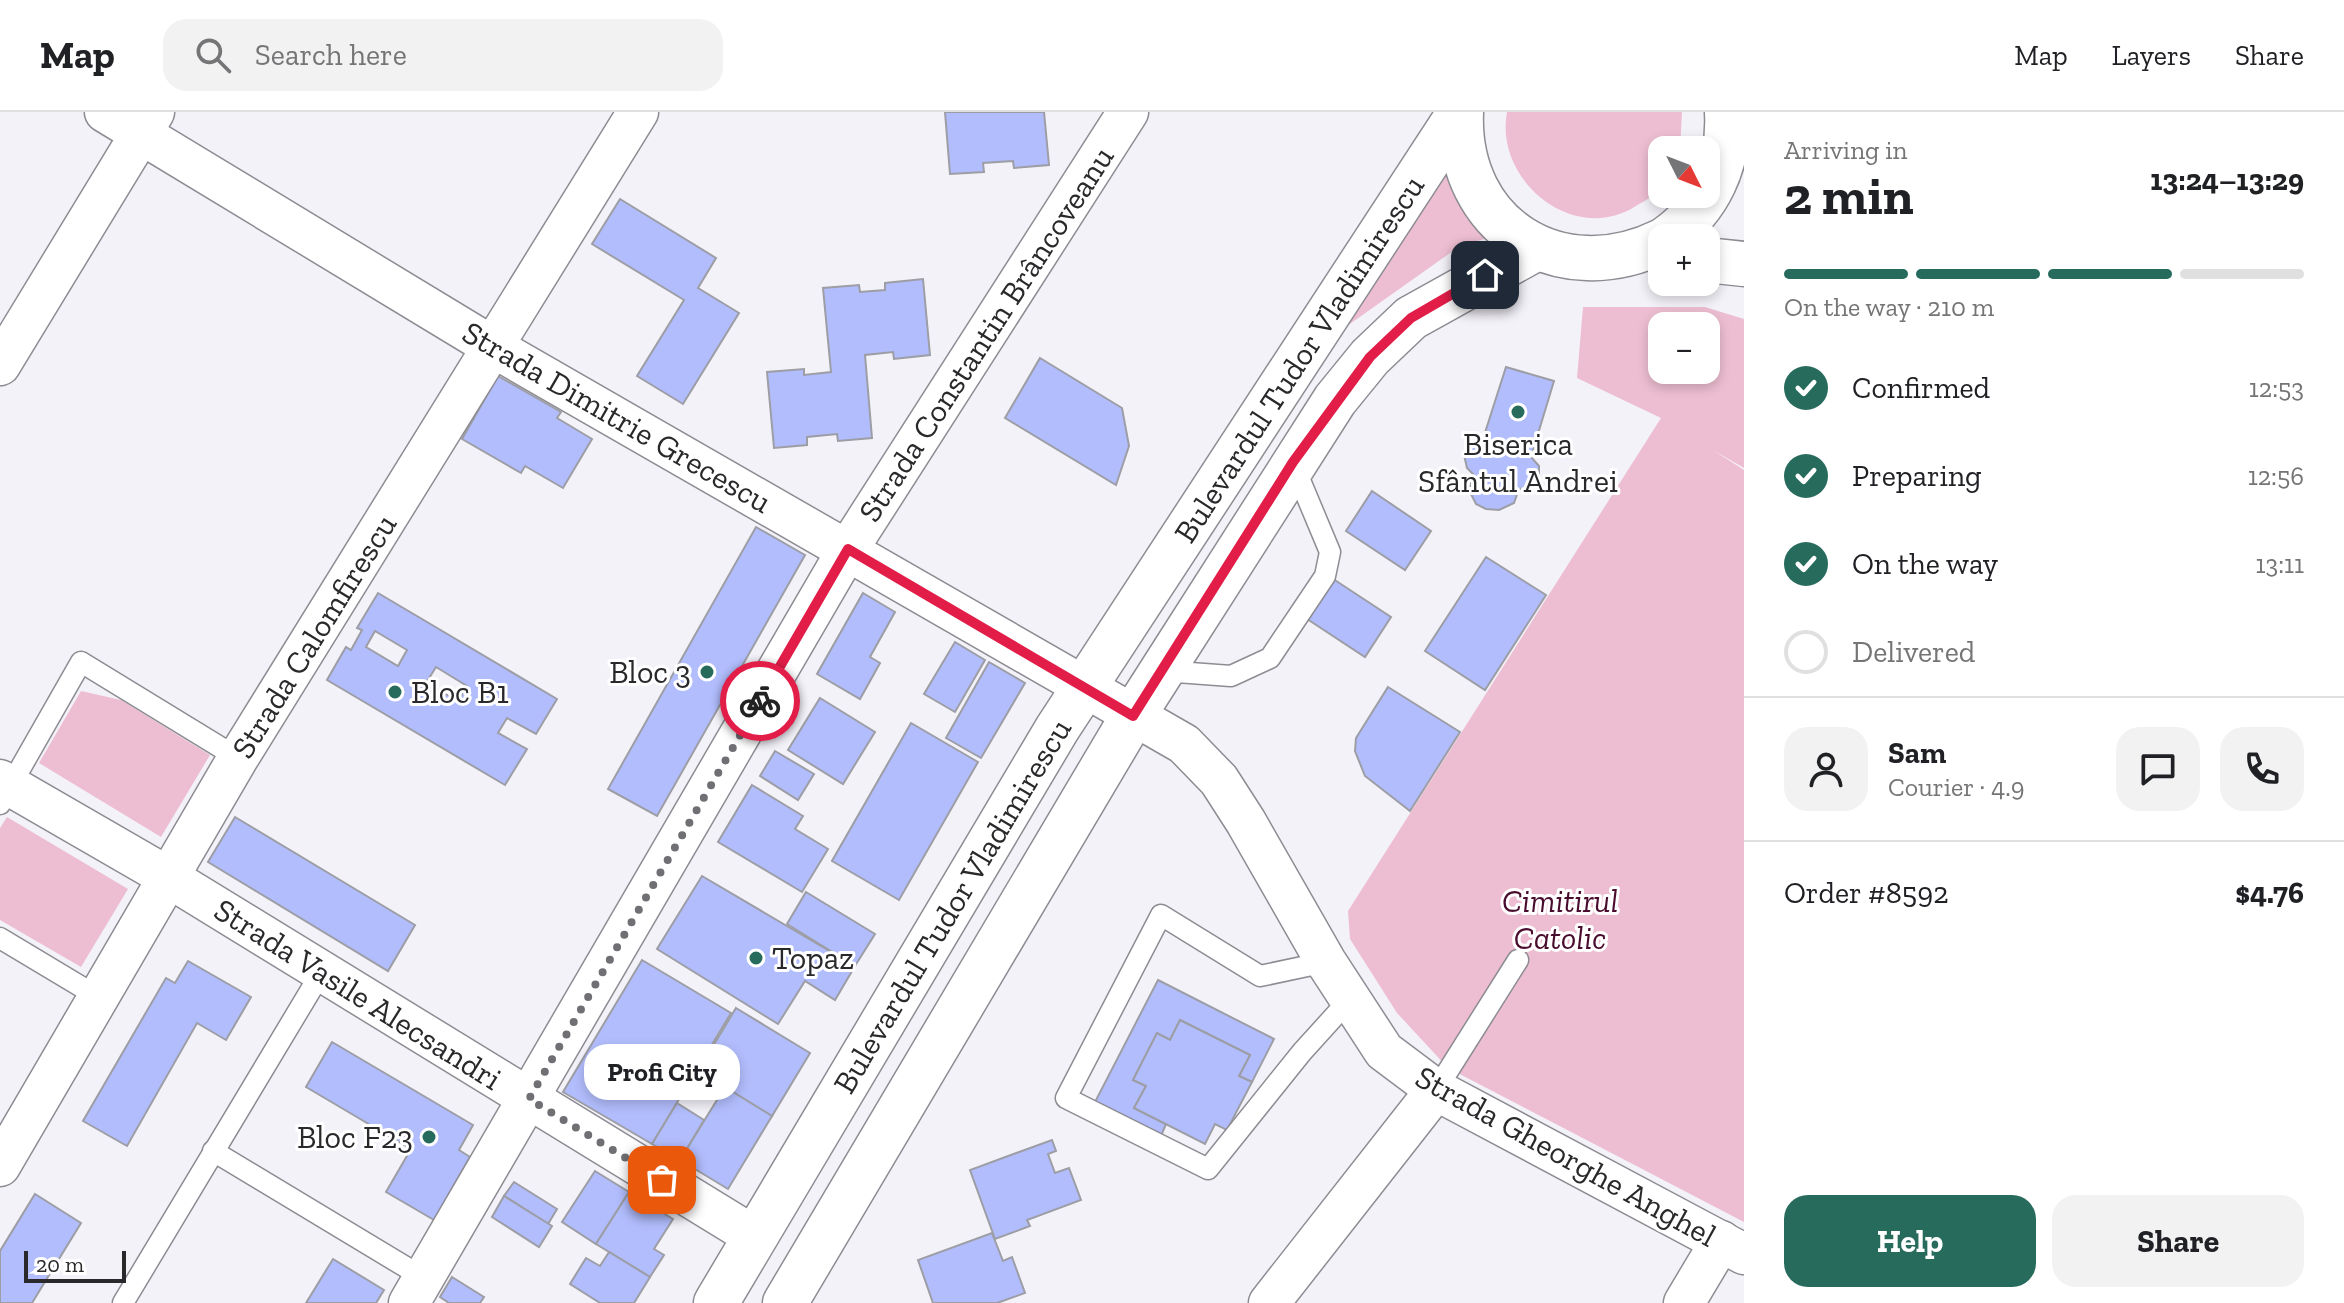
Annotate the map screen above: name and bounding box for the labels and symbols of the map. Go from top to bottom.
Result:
north arrow [1648,136,1720,208]
street label: Strada Constantin Brâncoveanu [850,139,1122,529]
street label: Bulevardul Tudor Vladimirescu [1166,168,1432,550]
pin [1451,241,1519,309]
street label: Strada Dimitrie Grecescu [456,313,778,521]
marker: Biserica Sfântul Andrei [1509,403,1527,421]
place label: Biserica Sfântul Andrei [1418,425,1618,500]
street label: Strada Calomfirescu [224,507,404,765]
place label: Bloc 3 [609,653,691,691]
courier [720,661,800,741]
marker: Bloc 3 [698,663,716,681]
place label: Bloc B1 [411,673,509,711]
marker: Bloc B1 [386,683,404,701]
street label: Bulevardul Tudor Vladimirescu [825,712,1079,1100]
park label: Cimitirul Catolic [1502,882,1618,957]
street label: Strada Vasile Alecsandri [208,890,508,1098]
place label: Topaz [772,939,854,977]
marker: Topaz [747,949,765,967]
callout: Profi City [584,1044,740,1100]
street label: Strada Gheorghe Anghel [1409,1057,1723,1255]
place label: Bloc F23 [297,1118,413,1156]
marker: Bloc F23 [420,1128,438,1146]
pin [628,1146,696,1214]
scale bar [24,1247,126,1283]

